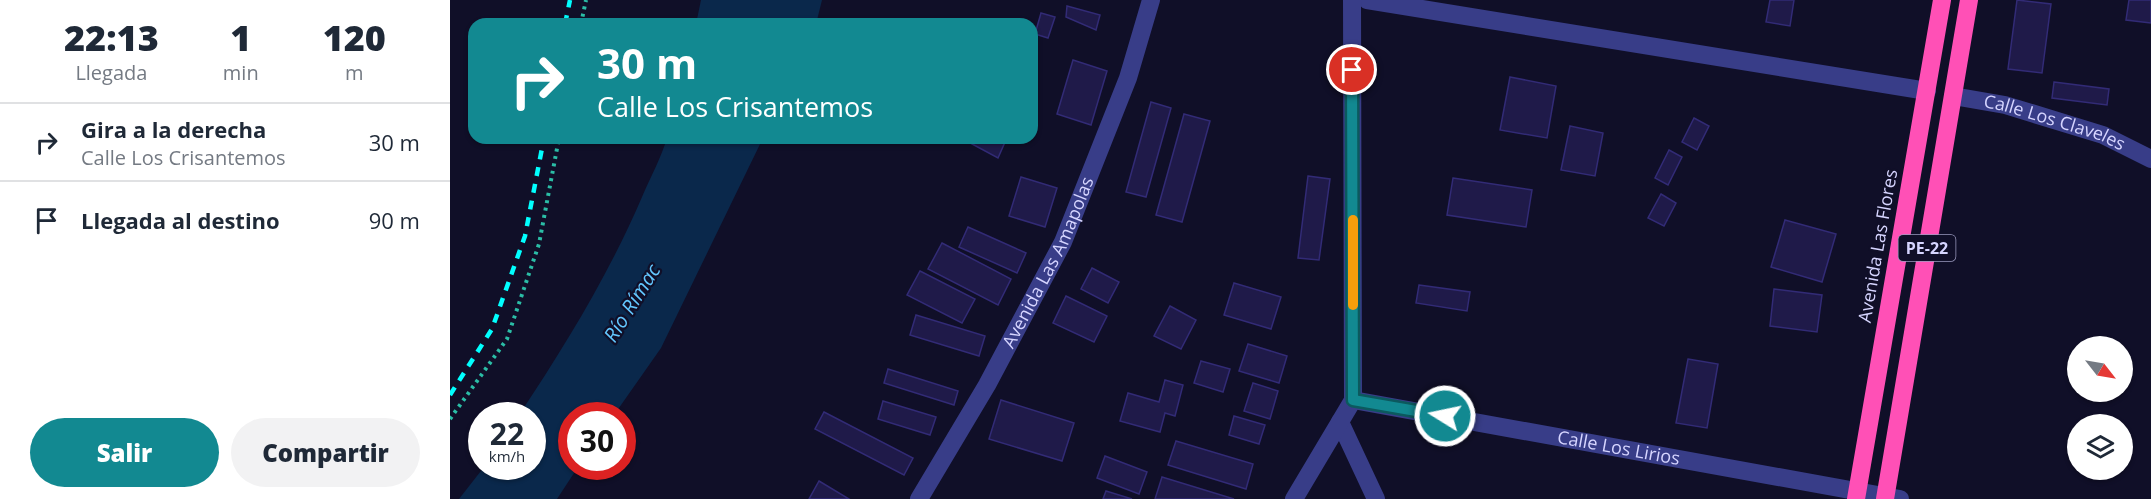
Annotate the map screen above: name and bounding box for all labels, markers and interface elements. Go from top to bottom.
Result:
text: 22:13 [64,13,159,62]
text: 1 [230,13,251,62]
text: 120 [323,13,386,62]
text: 30 m [597,34,697,91]
icon: right [498,42,576,120]
pin [1326,44,1377,95]
icon: arrive [1335,53,1368,86]
text: Llegada [75,59,147,86]
text: min [223,59,259,86]
text: m [345,59,364,86]
text: Calle Los Crisantemos [597,88,873,125]
street label: Calle Los Claveles [1982,89,2130,155]
text: Gira a la derecha [81,114,266,144]
icon: right [30,126,63,159]
text: 30 m [369,127,420,157]
text: Calle Los Crisantemos [81,144,286,171]
street label: Avenida Las Flores [1852,167,1902,324]
street label: Avenida Las Amapolas [996,173,1099,352]
icon: arrive [30,204,63,237]
text: Llegada al destino [81,205,280,235]
text: 90 m [369,205,420,235]
road number: PE-22 [1898,235,1956,261]
water label: Río Rímac [597,258,667,347]
north arrow [2067,336,2133,402]
map controls [2067,336,2133,480]
position arrow [1413,384,1477,448]
speed limit sign: 30 [558,402,636,480]
text: 22 [490,413,524,454]
button: layers [2067,414,2133,480]
button: Salir [30,418,219,487]
button: Compartir [231,418,420,487]
street label: Calle Los Lirios [1556,424,1682,470]
text: km/h [489,446,525,466]

